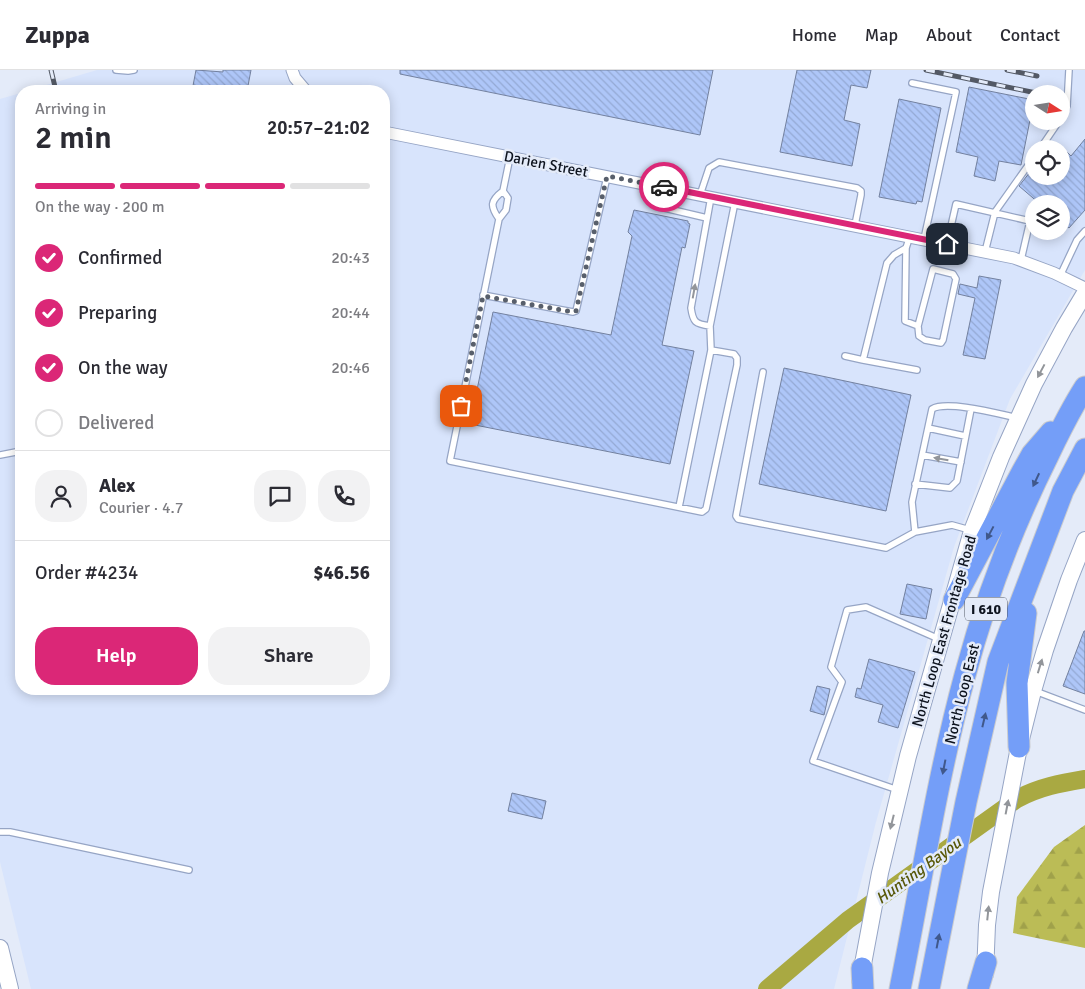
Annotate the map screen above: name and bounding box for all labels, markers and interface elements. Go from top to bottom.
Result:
text: Zuppa [25,20,90,50]
text: Home [792,24,837,46]
text: Map [865,24,898,46]
text: About [926,24,972,46]
text: Contact [1000,24,1060,46]
north arrow [1025,85,1070,130]
map controls [1025,85,1070,240]
text: Arriving in [35,99,106,119]
text: 20:57–21:02 [267,116,370,140]
text: 2 min [35,118,112,157]
button: locate [1025,140,1070,185]
street label: Darien Street [503,147,589,181]
courier [639,162,689,212]
icon: car [650,173,678,201]
button: layers [1025,195,1070,240]
text: On the way · 200 m [35,197,165,217]
pin [926,223,968,265]
icon: home [933,230,961,258]
icon: check [35,244,63,272]
text: Confirmed [78,246,162,270]
text: 20:43 [331,248,370,268]
one-way arrow [691,282,699,298]
icon: check [35,299,63,327]
text: Preparing [78,301,157,325]
text: 20:44 [331,303,370,323]
icon: check [35,354,63,382]
text: On the way [78,356,168,380]
text: 20:46 [331,358,370,378]
one-way arrow [1037,364,1045,378]
pin [440,385,482,427]
icon: bag [447,392,475,420]
text: Delivered [78,411,154,435]
one-way arrow [933,454,949,462]
button: person [35,470,87,522]
button: chat [254,470,306,522]
button: phone [318,470,370,522]
one-way arrow [1032,473,1040,487]
text: Alex [99,474,135,498]
text: Courier · 4.7 [99,498,183,518]
one-way arrow [986,525,994,540]
street label: North Loop East Frontage Road [908,533,980,729]
text: Order #4234 [35,561,138,585]
text: $46.56 [313,561,370,585]
road number: I 610 [965,598,1007,620]
button: Help [35,627,198,685]
button: Share [208,627,370,685]
street label: North Loop East [941,642,983,746]
one-way arrow [1037,658,1045,673]
one-way arrow [981,712,989,728]
one-way arrow [940,759,948,775]
one-way arrow [1004,798,1012,814]
one-way arrow [888,814,896,829]
water label: Hunting Bayou [872,832,966,909]
one-way arrow [984,905,992,921]
one-way arrow [934,934,942,949]

